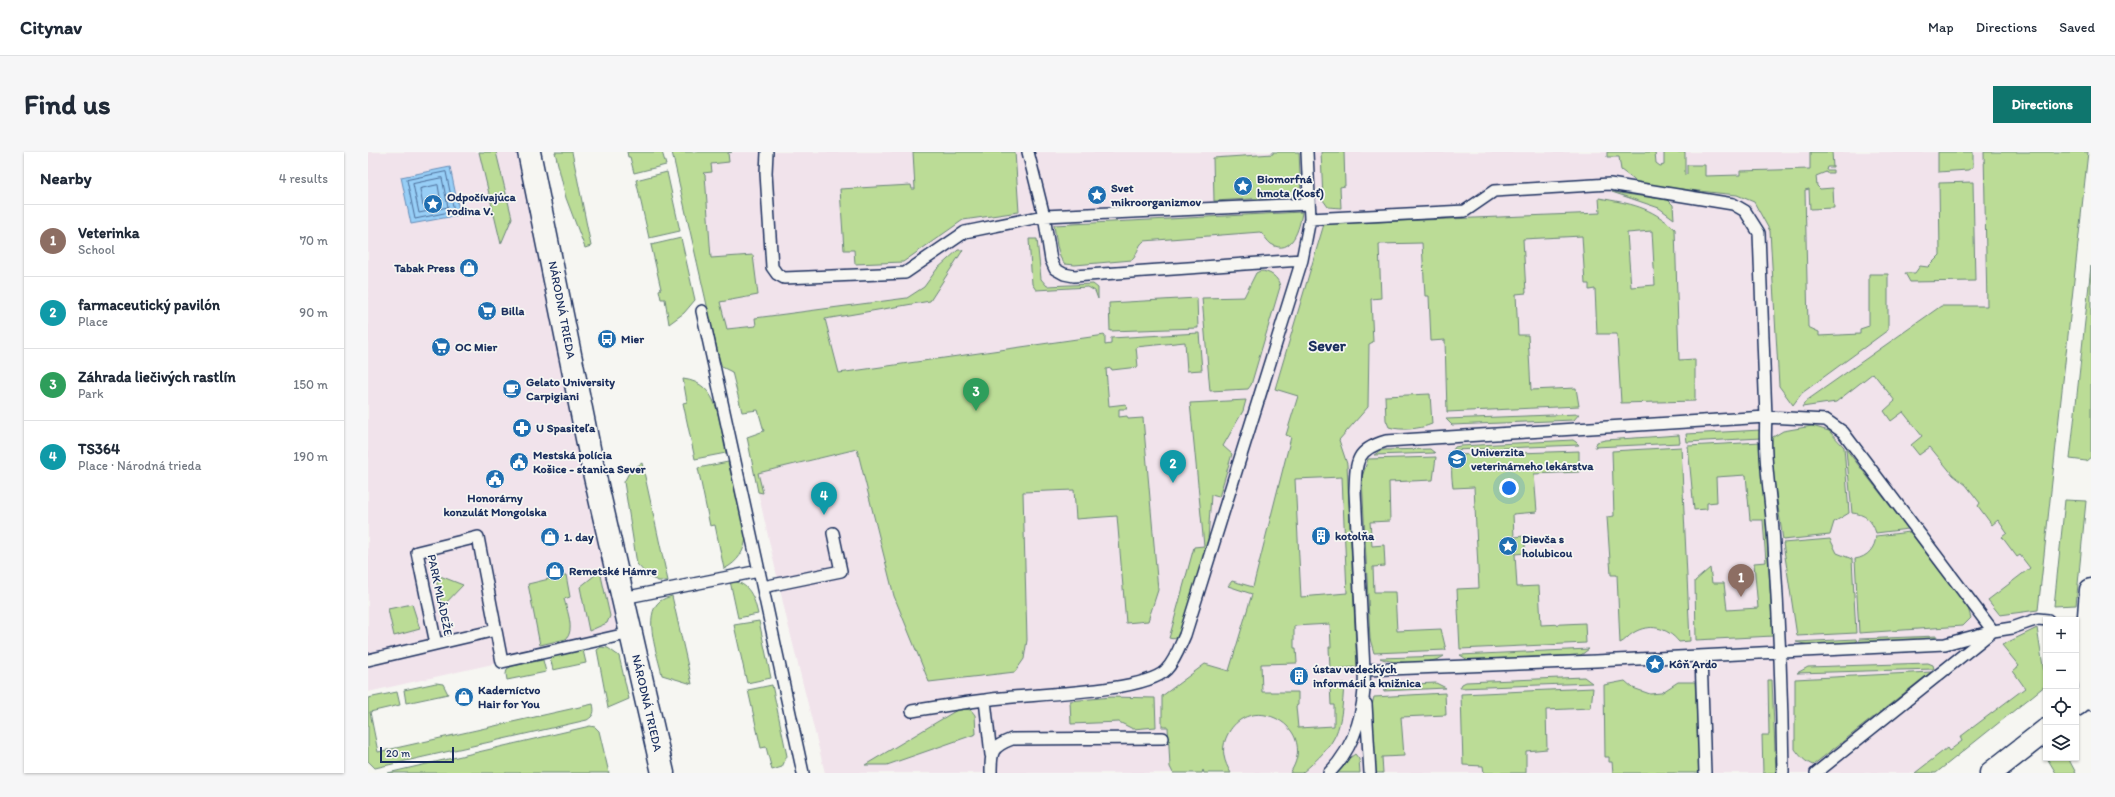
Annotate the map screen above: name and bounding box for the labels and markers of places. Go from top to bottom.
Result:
place label: Biomorfná hmota (Kosť) [1257,172,1324,201]
place icon: Biomorfná hmota (Kosť) [1232,175,1254,197]
place label: Svet mikroorganizmov [1110,181,1202,210]
place icon: Svet mikroorganizmov [1086,184,1108,206]
place label: Odpočívajúca rodina V. [447,190,516,218]
place icon: Odpočívajúca rodina V. [422,193,444,215]
shop icon: Tabak Press [458,257,480,279]
place label: Tabak Press [393,261,456,275]
supermarket icon: Billa [476,300,498,322]
place label: Billa [501,304,525,318]
bus stop icon: Mier [596,328,618,350]
place label: Mier [621,332,644,346]
supermarket icon: OC Mier [430,336,452,358]
place label: OC Mier [455,340,498,354]
place label: Gelato University Carpigiani [526,375,615,404]
cafe icon: Gelato University Carpigiani [501,378,523,400]
pin: 3 [963,378,989,411]
pharmacy icon: U Spasiteľa [511,417,533,439]
place label: U Spasiteľa [536,421,596,436]
place label: Univerzita veterinárneho lekárstva [1471,445,1594,473]
place label: Mestská polícia Košice - stanica Sever [533,448,646,476]
school or university icon: Univerzita veterinárneho lekárstva [1446,448,1468,470]
pin: 2 [1160,450,1186,483]
public building icon: Mestská polícia Košice - stanica Sever [508,451,530,473]
public building icon: Honorárny konzulát Mongolska [484,468,506,490]
pin: 4 [811,482,837,515]
place label: Honorárny konzulát Mongolska [443,491,547,520]
building icon: kotolňa [1310,525,1332,547]
shop icon: 1. day [539,526,561,548]
place label: kotolňa [1335,529,1375,543]
place label: 1. day [564,530,594,545]
place label: Dievča s holubicou [1522,532,1573,560]
place icon: Dievča s holubicou [1497,535,1519,557]
shop icon: Remetské Hámre [544,560,566,582]
place label: Remetské Hámre [569,564,657,578]
pin: 1 [1728,564,1754,597]
place icon: Kôň Ardo [1644,653,1666,675]
place label: Kôň Ardo [1669,657,1717,671]
place label: ústav vedeckých informáciĺ a knižnica [1312,662,1422,690]
building icon: ústav vedeckých informáciĺ a knižnica [1288,665,1310,687]
place label: Kaderníctvo Hair for You [478,683,540,711]
shop icon: Kaderníctvo Hair for You [453,686,475,708]

